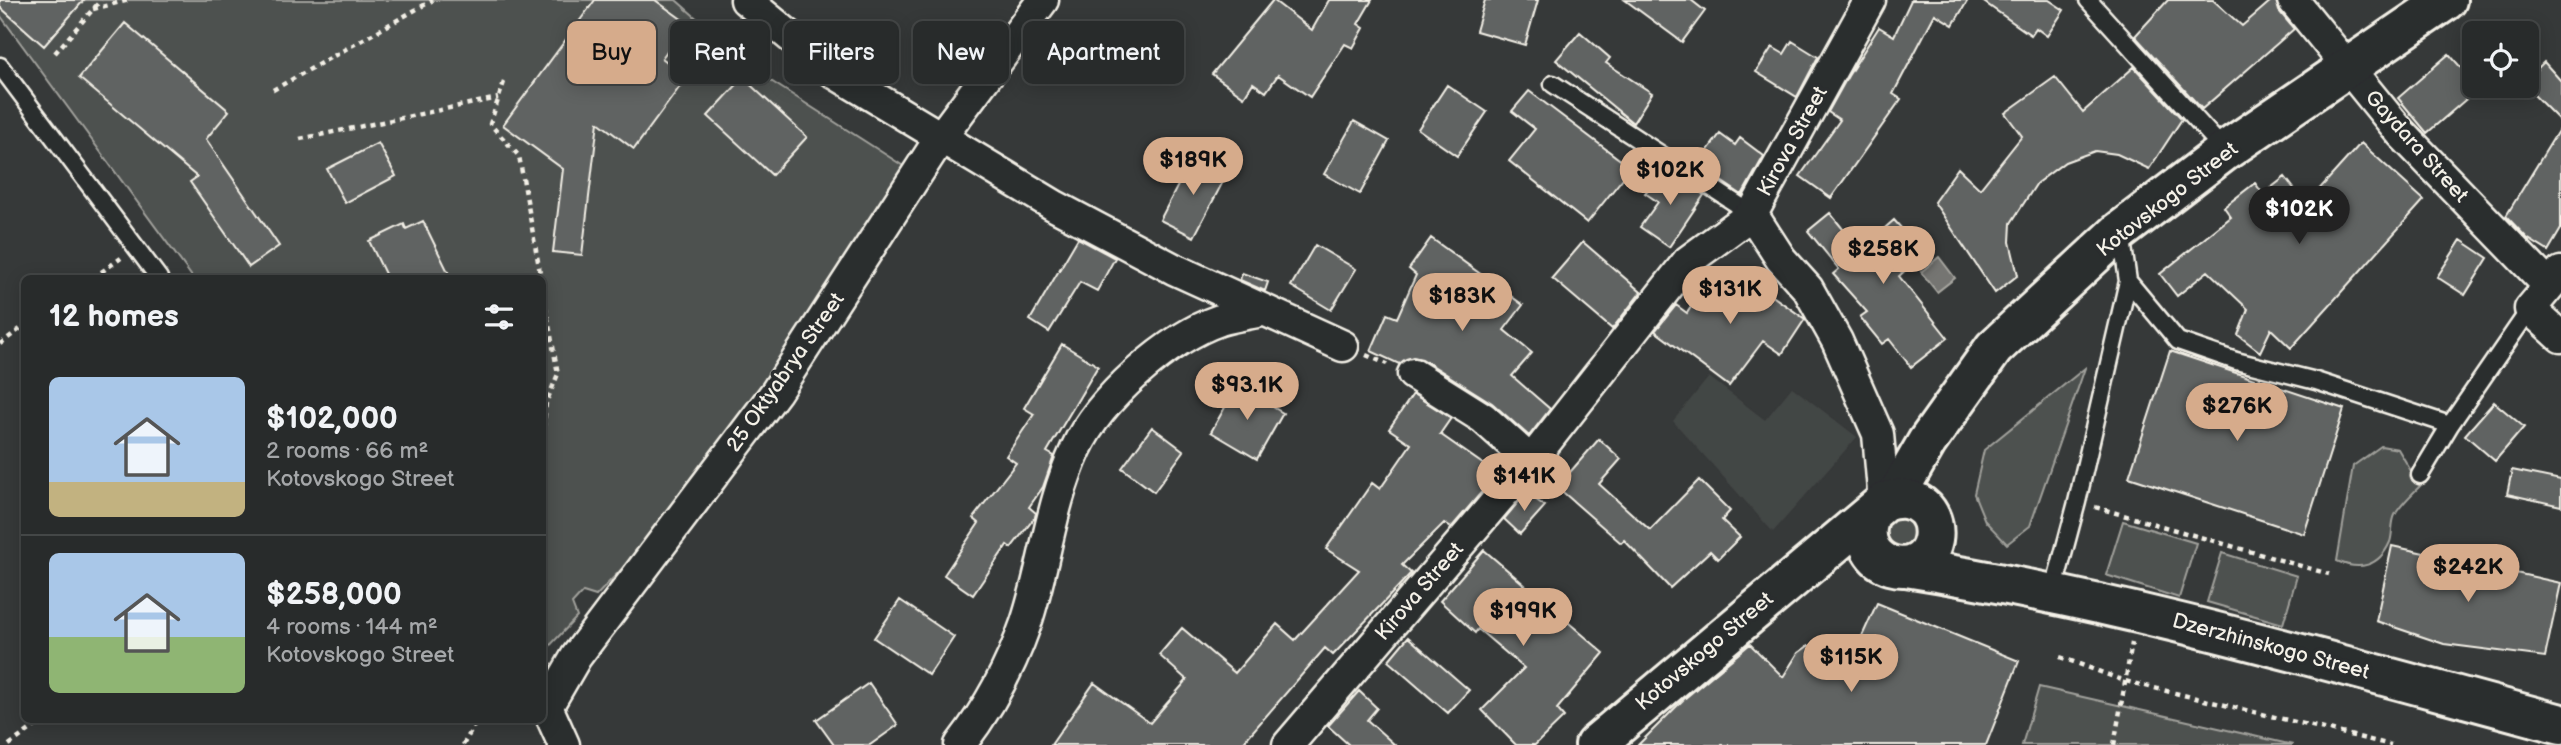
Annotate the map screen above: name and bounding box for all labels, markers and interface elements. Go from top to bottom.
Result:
chip: Buy [567,21,656,84]
chip: Rent [670,21,770,84]
chip: Filters [784,21,899,84]
chip: New [913,21,1009,84]
chip: Apartment [1023,21,1184,84]
map controls [2462,21,2539,98]
button: locate [2462,21,2539,98]
street label: Kirova Street [1752,81,1833,201]
street label: Gaydara Street [2360,85,2474,208]
street label: Kotovskogo Street [2092,136,2243,262]
pin: $189K [1144,138,1242,197]
text: $189K [1159,146,1227,174]
pin: $102K [1621,148,1719,207]
text: $102K [1636,156,1704,184]
pin: $102K [2250,187,2348,246]
text: $102K [2265,195,2333,223]
pin: $258K [1834,226,1932,286]
text: $258K [1847,235,1919,263]
pin: $131K [1681,266,1779,326]
pin: $183K [1413,274,1511,333]
text: $131K [1698,275,1762,303]
text: $183K [1428,282,1496,310]
street label: 25 Oktyabrya Street [721,287,850,457]
icon: filters [480,298,518,336]
text: 12 homes [49,299,179,335]
pin: $93.1K [1190,362,1304,422]
text: $93.1K [1211,371,1283,399]
pin: $276K [2188,384,2286,443]
text: $276K [2202,392,2272,420]
text: $102,000 [266,401,398,437]
icon: home [105,405,189,489]
text: 2 rooms · 66 m² [266,437,428,465]
pin: $141K [1475,454,1573,513]
text: $141K [1492,462,1556,490]
text: Kotovskogo Street [266,465,454,493]
street label: Kirova Street [1370,537,1469,646]
pin: $242K [2419,544,2517,604]
text: $242K [2432,553,2504,581]
text: $258,000 [266,577,402,613]
icon: home [105,581,189,665]
street label: Kotovskogo Street [1630,586,1779,716]
pin: $199K [1474,588,1572,648]
text: $199K [1489,597,1557,625]
street label: Dzerzhinskogo Street [2170,608,2373,685]
text: 4 rooms · 144 m² [266,613,438,641]
pin: $115K [1802,634,1900,694]
text: Kotovskogo Street [266,641,454,669]
text: $115K [1819,643,1883,671]

